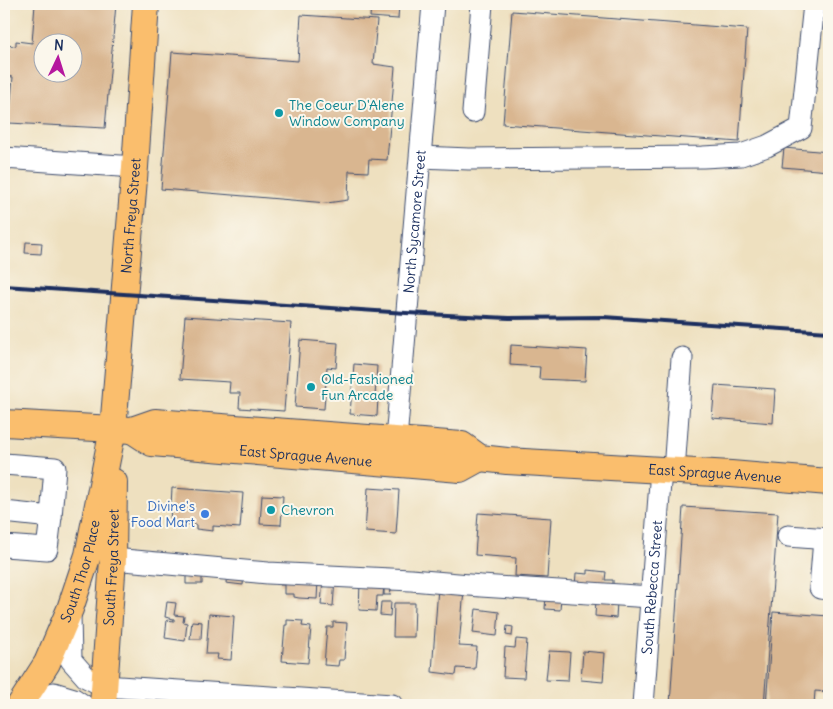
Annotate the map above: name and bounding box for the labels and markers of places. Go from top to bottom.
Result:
place label: The Coeur D'Alene Window Company [289,96,405,130]
marker: The Coeur D'Alene Window Company [273,107,285,119]
place label: Old-Fashioned Fun Arcade [321,370,414,404]
marker: Old-Fashioned Fun Arcade [305,381,317,393]
place label: Divine's Food Mart [131,497,195,531]
place label: Chevron [281,501,334,519]
marker: Chevron [265,504,277,516]
marker: Divine's Food Mart [199,508,211,520]

